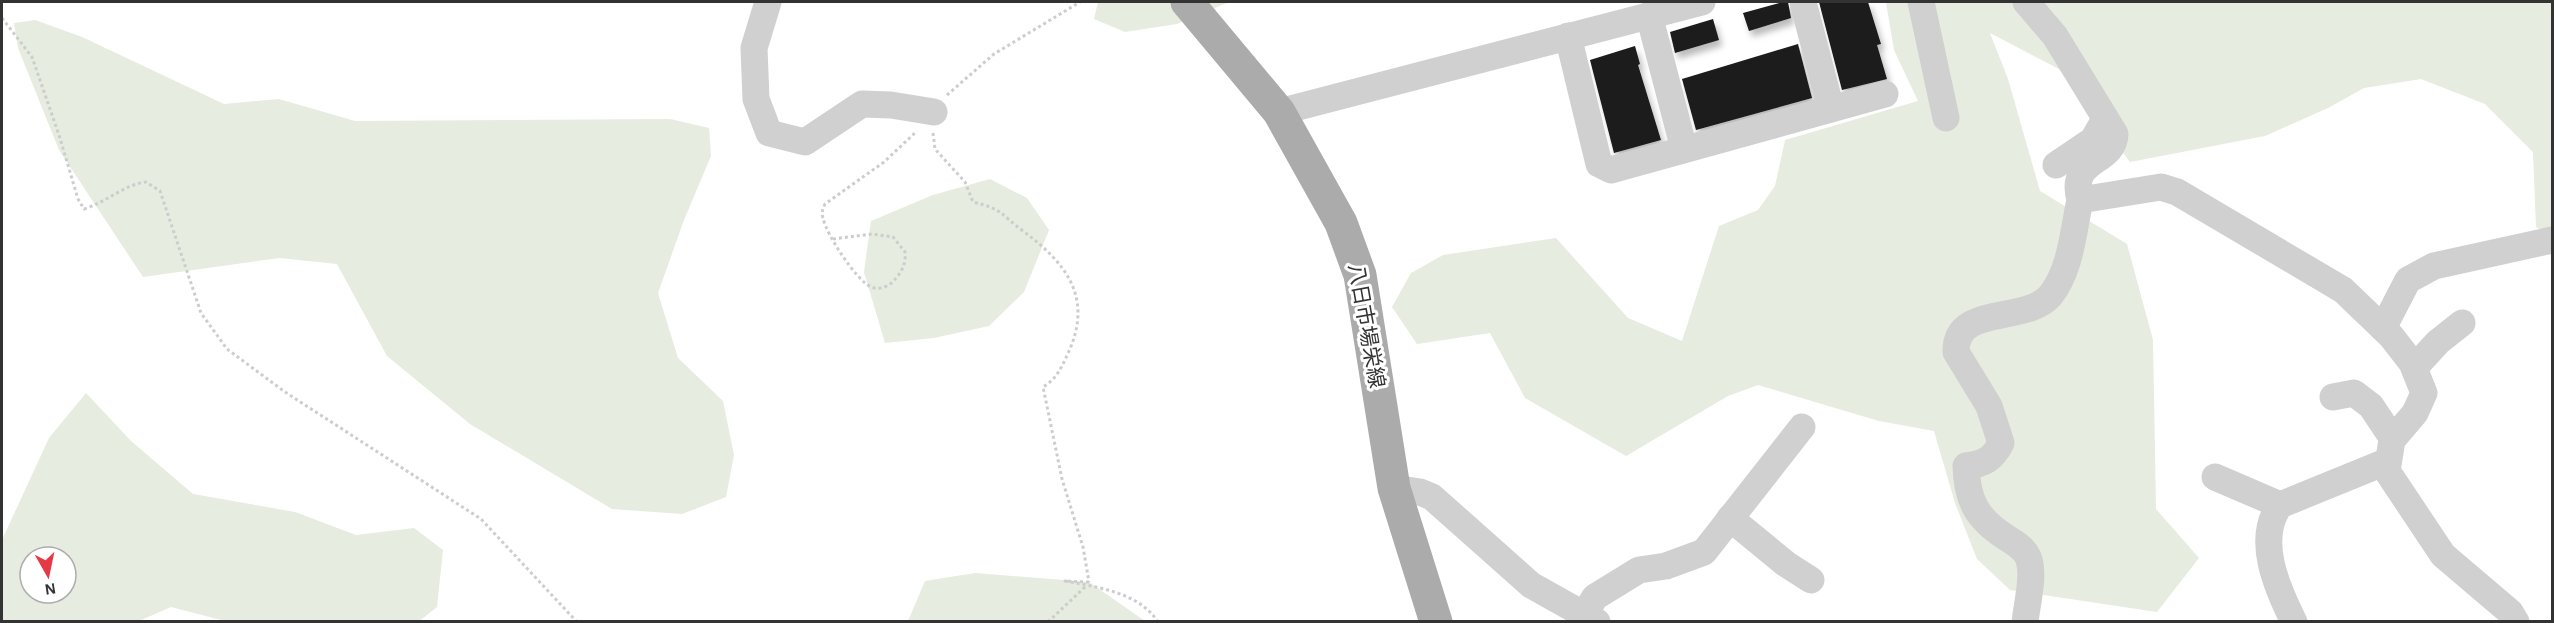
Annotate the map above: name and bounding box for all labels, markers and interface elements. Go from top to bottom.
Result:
street label: 八日市場栄線 [1345,262,1388,390]
north arrow [18,545,78,605]
text: N [43,580,57,598]

